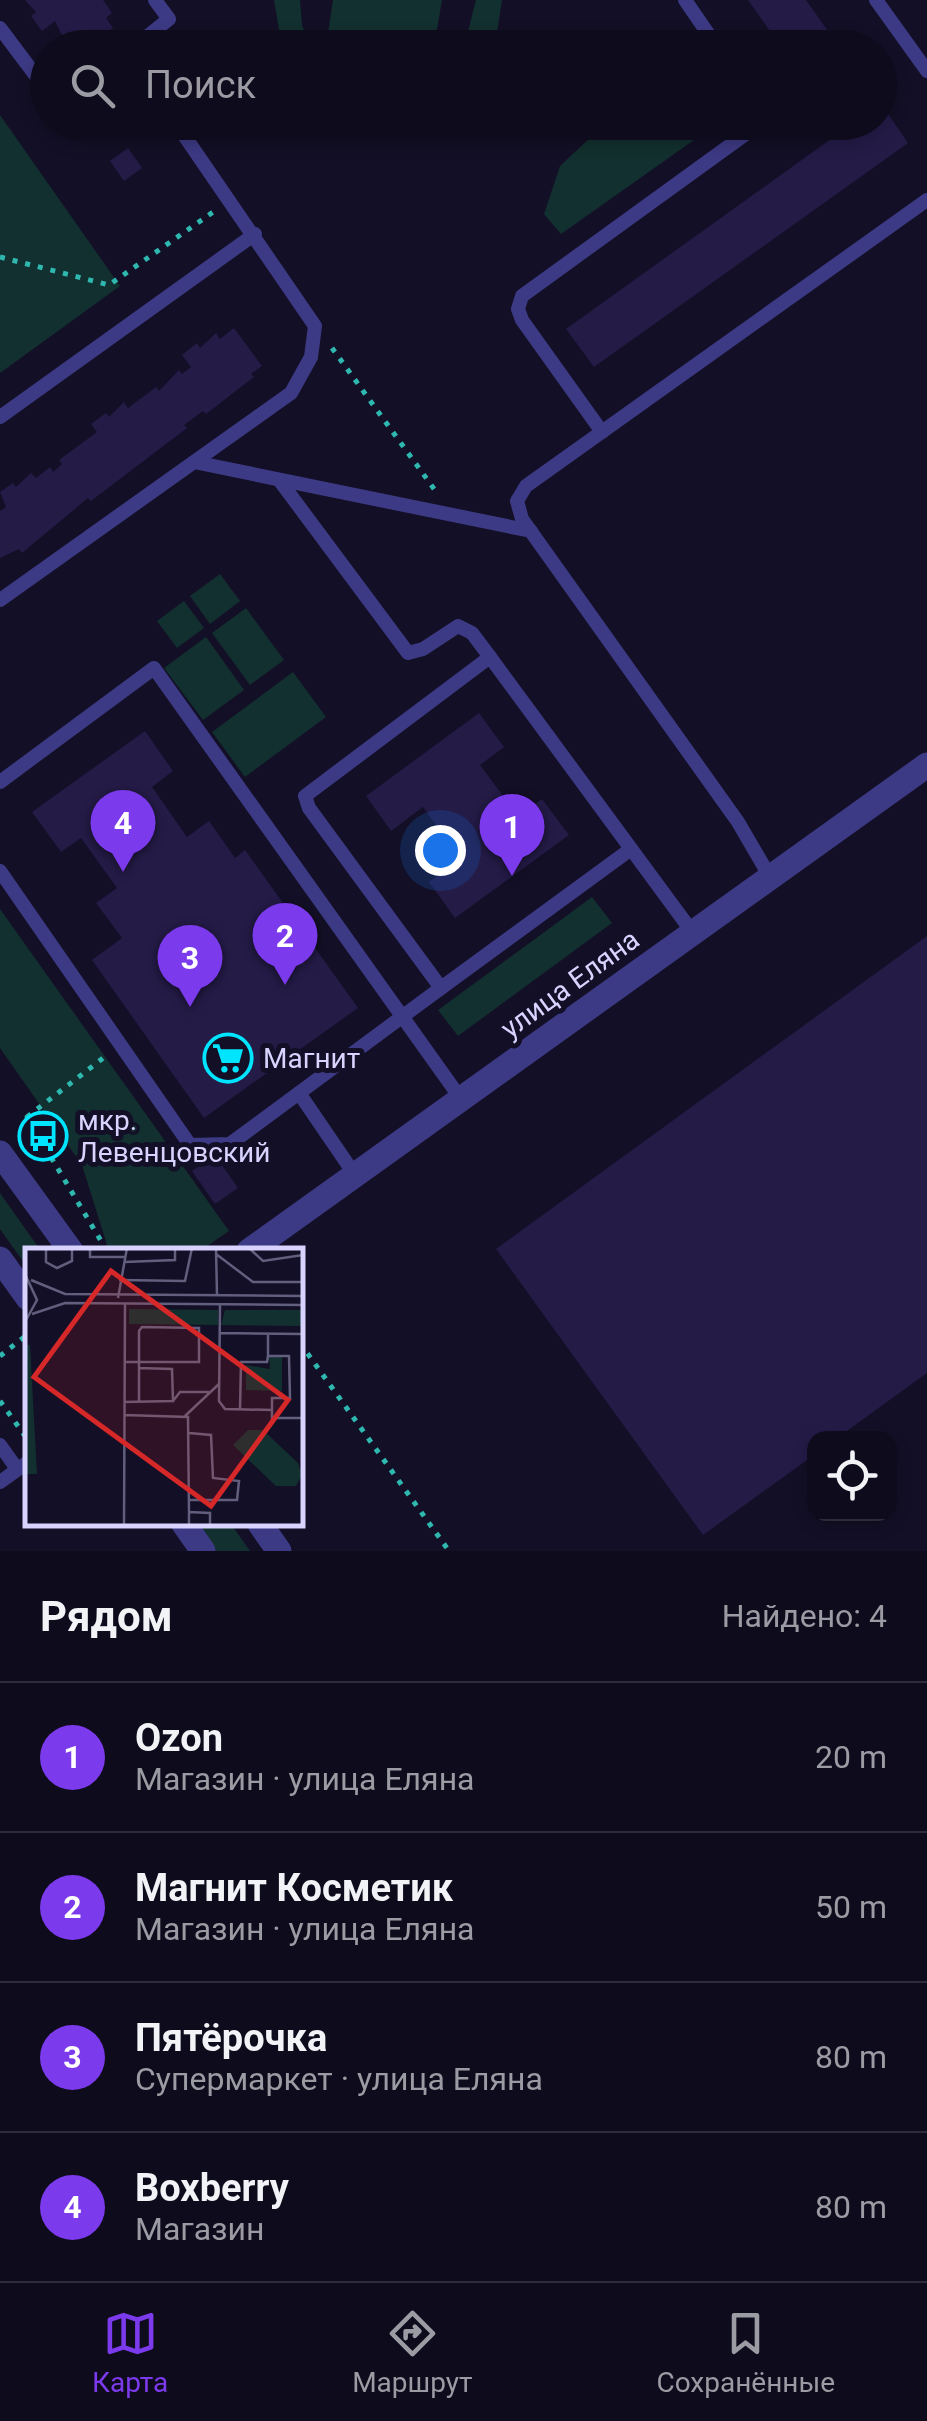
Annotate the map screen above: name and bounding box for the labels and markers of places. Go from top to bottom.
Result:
pin: 4 [90,790,156,872]
pin: 1 [480,794,544,876]
pin: 2 [252,902,318,985]
pin: 3 [158,924,222,1007]
supermarket icon: Магнит [202,1032,254,1084]
place label: Магнит [263,1042,360,1075]
place label: мкр. Левенцовский [78,1104,270,1169]
bus stop icon: мкр. Левенцовский [17,1110,69,1162]

